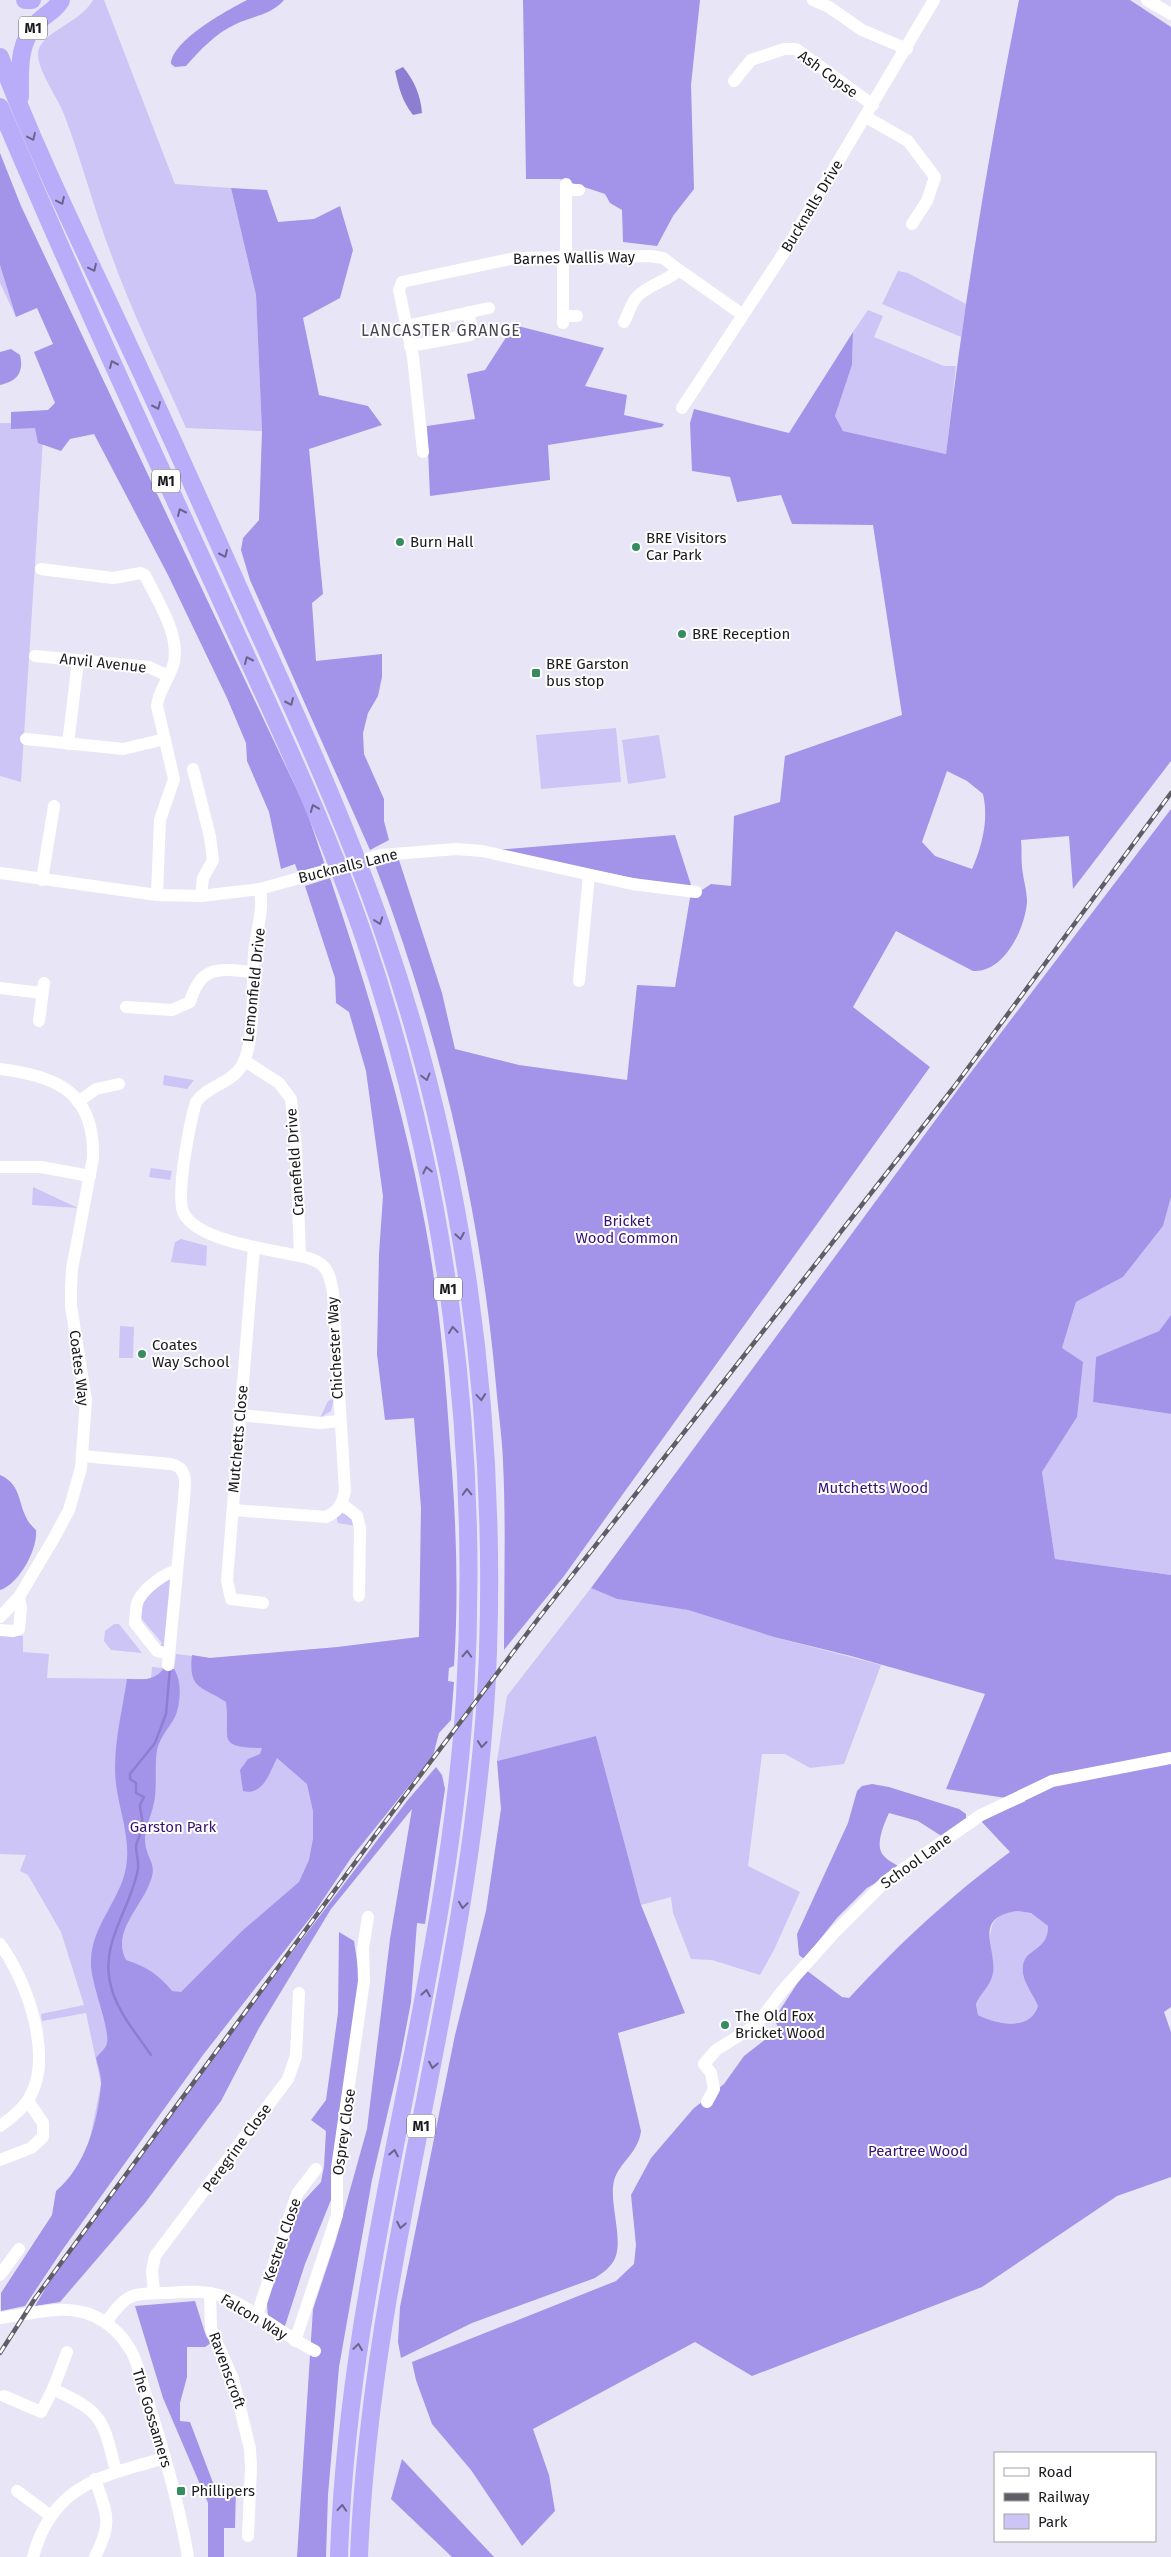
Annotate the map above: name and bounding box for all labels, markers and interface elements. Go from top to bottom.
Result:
road number: M1 [19,16,47,40]
street label: Ash Copse [795,46,861,102]
one-way arrow [26,132,36,141]
street label: Bucknalls Drive [777,157,847,255]
one-way arrow [55,196,66,205]
street label: Barnes Wallis Way [513,248,636,268]
one-way arrow [86,263,97,272]
district label: LANCASTER GRANGE [361,321,521,340]
one-way arrow [109,360,120,369]
one-way arrow [151,401,161,410]
road number: M1 [152,470,180,492]
one-way arrow [176,508,187,517]
place label: BRE Visitors Car Park [646,529,727,564]
place label: Burn Hall [410,533,474,551]
marker: Burn Hall [394,536,406,548]
marker: BRE Visitors Car Park [630,541,642,553]
one-way arrow [217,549,228,558]
place label: BRE Reception [692,625,790,643]
marker: BRE Reception [676,628,688,640]
street label: Anvil Avenue [59,649,147,677]
place label: BRE Garston bus stop [546,655,629,690]
one-way arrow [244,656,254,665]
marker: BRE Garston bus stop [530,667,542,679]
one-way arrow [284,697,295,706]
one-way arrow [310,805,320,813]
street label: Bucknalls Lane [296,845,400,887]
one-way arrow [373,917,383,925]
street label: Lemonfield Drive [239,927,269,1043]
one-way arrow [420,1072,430,1081]
street label: Cranefield Drive [282,1108,308,1216]
one-way arrow [422,1165,433,1174]
park label: Bricket Wood Common [576,1212,678,1247]
one-way arrow [454,1231,464,1240]
road number: M1 [434,1278,462,1300]
street label: Chichester Way [323,1296,347,1400]
one-way arrow [449,1326,459,1334]
street label: Coates Way [65,1329,93,1408]
place label: Coates Way School [152,1336,230,1371]
marker: Coates Way School [136,1348,148,1360]
street label: Mutchetts Close [224,1384,252,1494]
one-way arrow [475,1393,486,1401]
park label: Mutchetts Wood [818,1479,928,1497]
one-way arrow [461,1488,472,1496]
one-way arrow [462,1650,473,1658]
one-way arrow [477,1740,488,1748]
park label: Garston Park [130,1818,217,1836]
street label: School Lane [877,1829,955,1893]
one-way arrow [458,1901,468,1910]
one-way arrow [420,1989,431,1998]
place label: The Old Fox Bricket Wood [735,2007,825,2042]
marker: The Old Fox Bricket Wood [719,2019,731,2031]
one-way arrow [428,2061,439,2070]
street label: Osprey Close [329,2087,359,2177]
street label: Peregrine Close [199,2100,275,2196]
road number: M1 [407,2114,435,2138]
park label: Peartree Wood [868,2142,968,2160]
one-way arrow [389,2148,399,2157]
street label: Kestrel Close [259,2196,305,2284]
one-way arrow [396,2220,407,2229]
street label: Falcon Way [217,2290,291,2344]
street label: Ravenscroft [205,2329,249,2411]
one-way arrow [353,2342,363,2351]
street label: The Gossamers [128,2366,176,2470]
legend [994,2452,1156,2542]
text: Road [1038,2463,1073,2481]
place label: Phillipers [191,2482,255,2500]
marker: Phillipers [175,2485,187,2497]
text: Railway [1038,2488,1090,2506]
one-way arrow [336,2504,347,2512]
text: Park [1038,2513,1068,2531]

